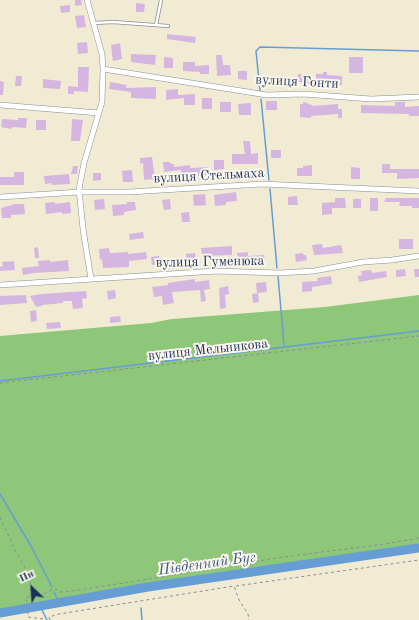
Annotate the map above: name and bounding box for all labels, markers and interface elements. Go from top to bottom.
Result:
street label: вулиця Гонти [255,71,339,93]
street label: вулиця Стельмаха [153,165,265,187]
street label: вулиця Гуменюка [155,253,265,271]
street label: вулиця Мельникова [147,335,269,365]
water label: Південний Буг [157,548,257,580]
north arrow [12,568,52,608]
text: Пн [18,568,36,585]

